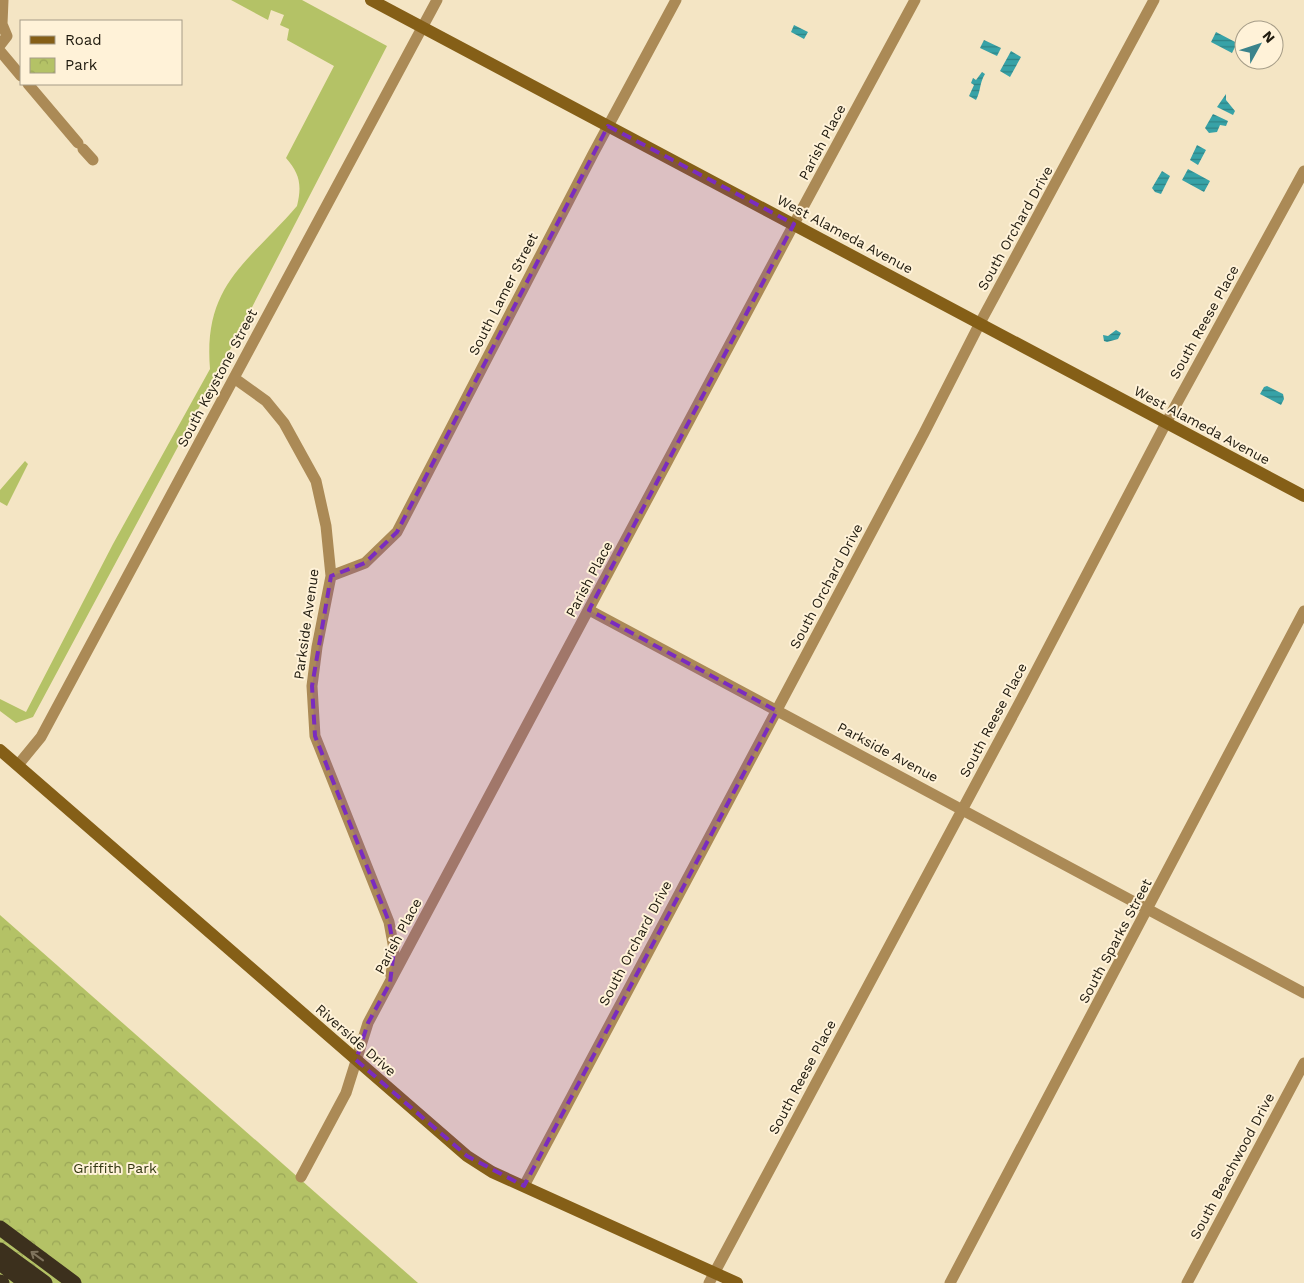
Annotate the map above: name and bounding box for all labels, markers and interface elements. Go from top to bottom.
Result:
legend [20,20,182,85]
north arrow [1234,20,1284,70]
text: N [1259,28,1278,46]
text: Road [65,31,102,49]
text: Park [65,56,98,74]
street label: Parish Place [795,101,849,183]
street label: South Orchard Drive [974,163,1056,293]
street label: West Alameda Avenue [774,191,916,277]
street label: South Lamer Street [465,230,541,358]
street label: South Reese Place [1166,262,1242,382]
street label: South Keystone Street [174,306,260,450]
street label: West Alameda Avenue [1131,382,1273,468]
street label: South Orchard Drive [786,521,866,651]
street label: Parish Place [562,538,616,620]
street label: Parkside Avenue [290,568,322,680]
street label: South Reese Place [956,660,1030,780]
street label: Parkside Avenue [835,719,941,785]
street label: South Sparks Street [1075,876,1155,1006]
street label: South Orchard Drive [595,878,675,1008]
street label: Parish Place [371,895,425,977]
street label: Riverside Drive [313,1001,399,1079]
street label: South Reese Place [765,1017,839,1137]
street label: South Beachwood Drive [1187,1090,1277,1242]
park label: Griffith Park [73,1160,157,1176]
one-way arrow [30,1251,44,1261]

